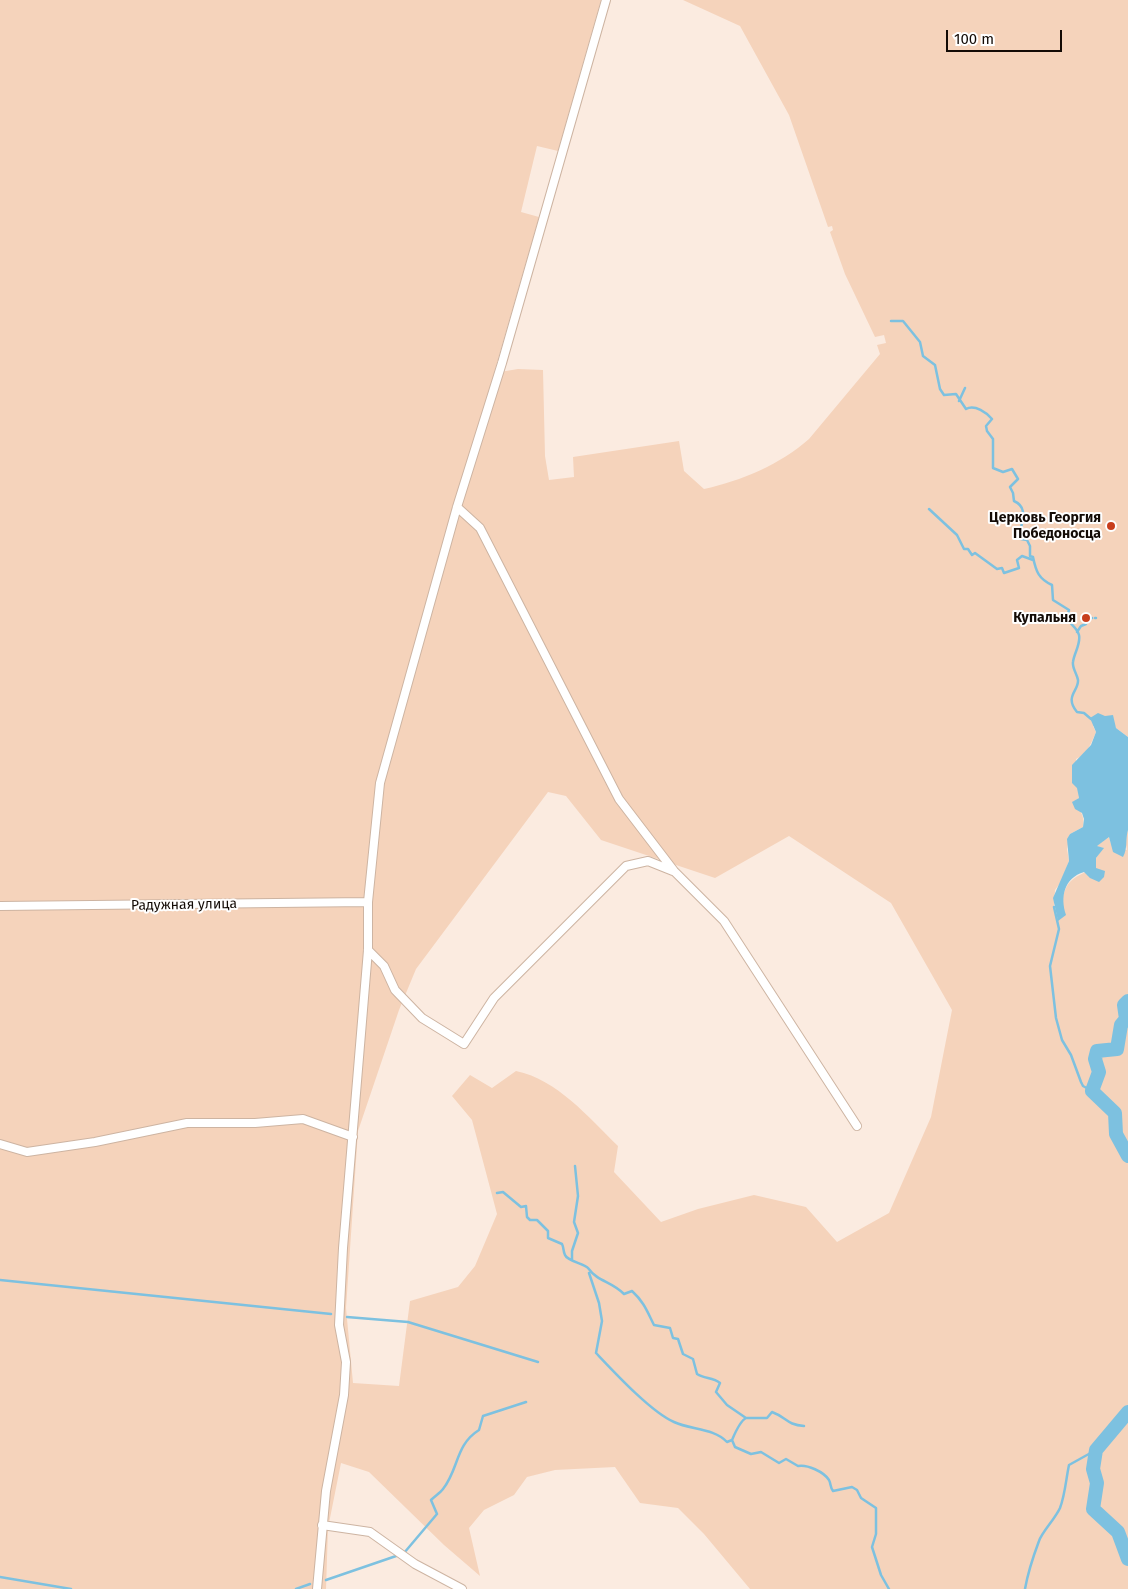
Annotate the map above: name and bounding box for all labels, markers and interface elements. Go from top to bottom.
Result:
scale bar [948,20,1064,52]
text: 100 m [954,30,994,48]
place label: Церковь Георгия Победоносца [989,510,1101,542]
marker: Церковь Георгия Победоносца [1105,520,1117,532]
place label: Купальня [1013,610,1076,626]
marker: Купальня [1080,612,1092,624]
street label: Радужная улица [131,896,237,914]

